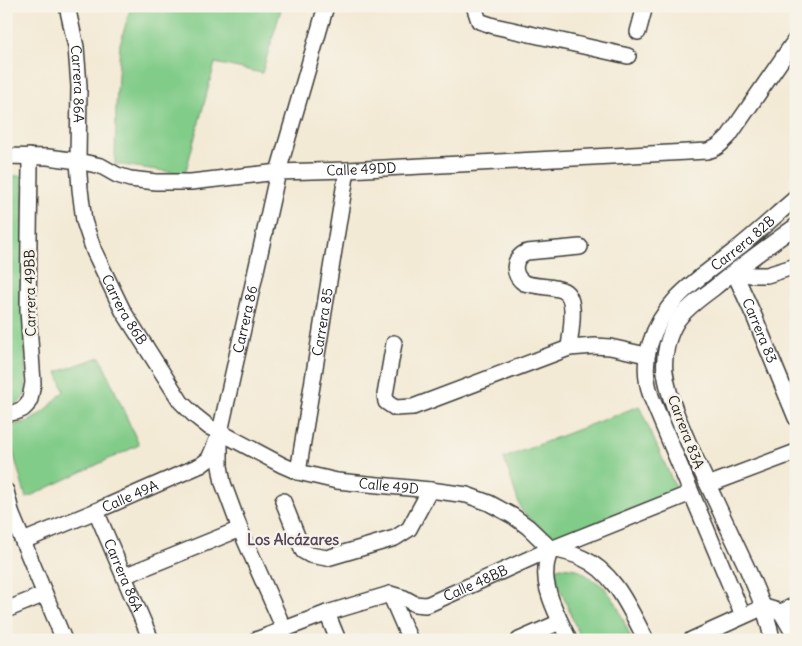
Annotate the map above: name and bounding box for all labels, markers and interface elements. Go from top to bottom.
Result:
street label: Carrera 86A [67,44,88,123]
street label: Calle 49DD [326,158,397,180]
street label: Carrera 82B [707,212,779,275]
street label: Carrera 49BB [20,249,40,337]
street label: Carrera 86B [98,271,151,348]
street label: Carrera 86 [229,284,261,355]
street label: Carrera 85 [308,287,337,357]
street label: Carrera 83 [738,295,781,366]
street label: Carrera 83A [664,393,708,471]
street label: Calle 49D [358,474,420,498]
street label: Calle 49A [99,476,161,516]
district label: Los Alcázares [247,530,339,549]
street label: Carrera 86A [100,536,147,615]
street label: Calle 48BB [440,561,511,605]

